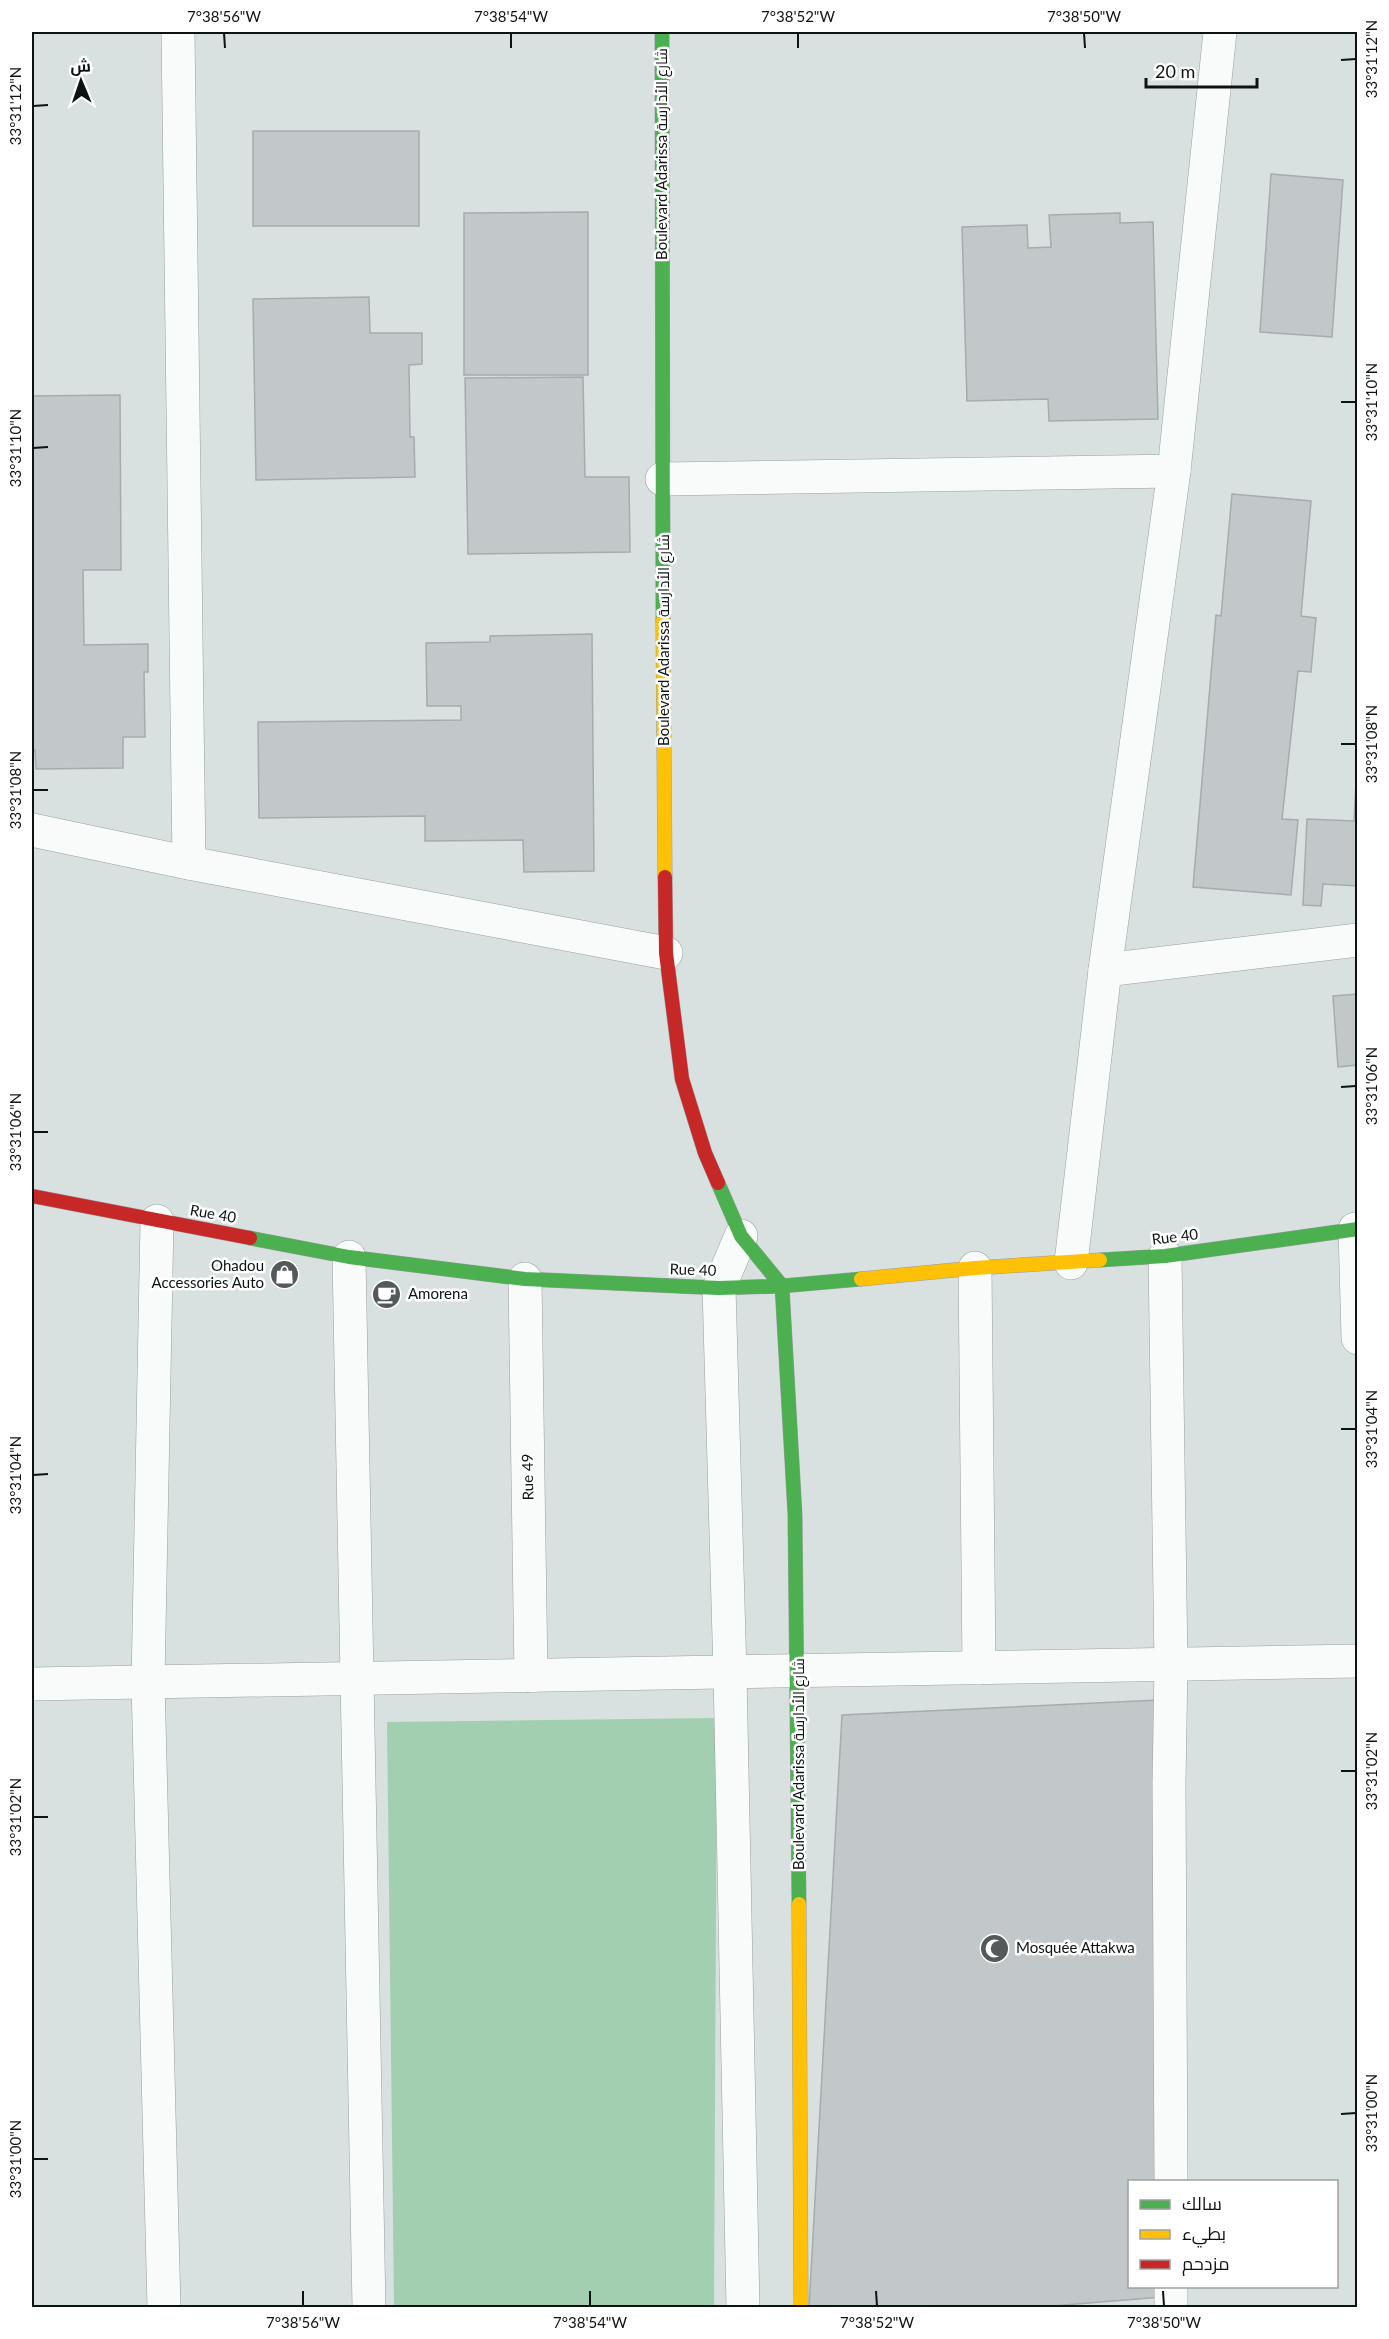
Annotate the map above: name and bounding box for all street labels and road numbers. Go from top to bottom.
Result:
street label: Boulevard Adarissa شارع الأدارسة [652,48,673,260]
street label: Boulevard Adarissa شارع الأدارسة [654,534,675,746]
street label: Rue 40 [189,1200,238,1226]
street label: Rue 40 [1151,1224,1199,1248]
street label: Rue 40 [669,1259,717,1279]
street label: Rue 49 [518,1454,536,1500]
street label: Boulevard Adarissa شارع الأدارسة [789,1658,810,1870]

